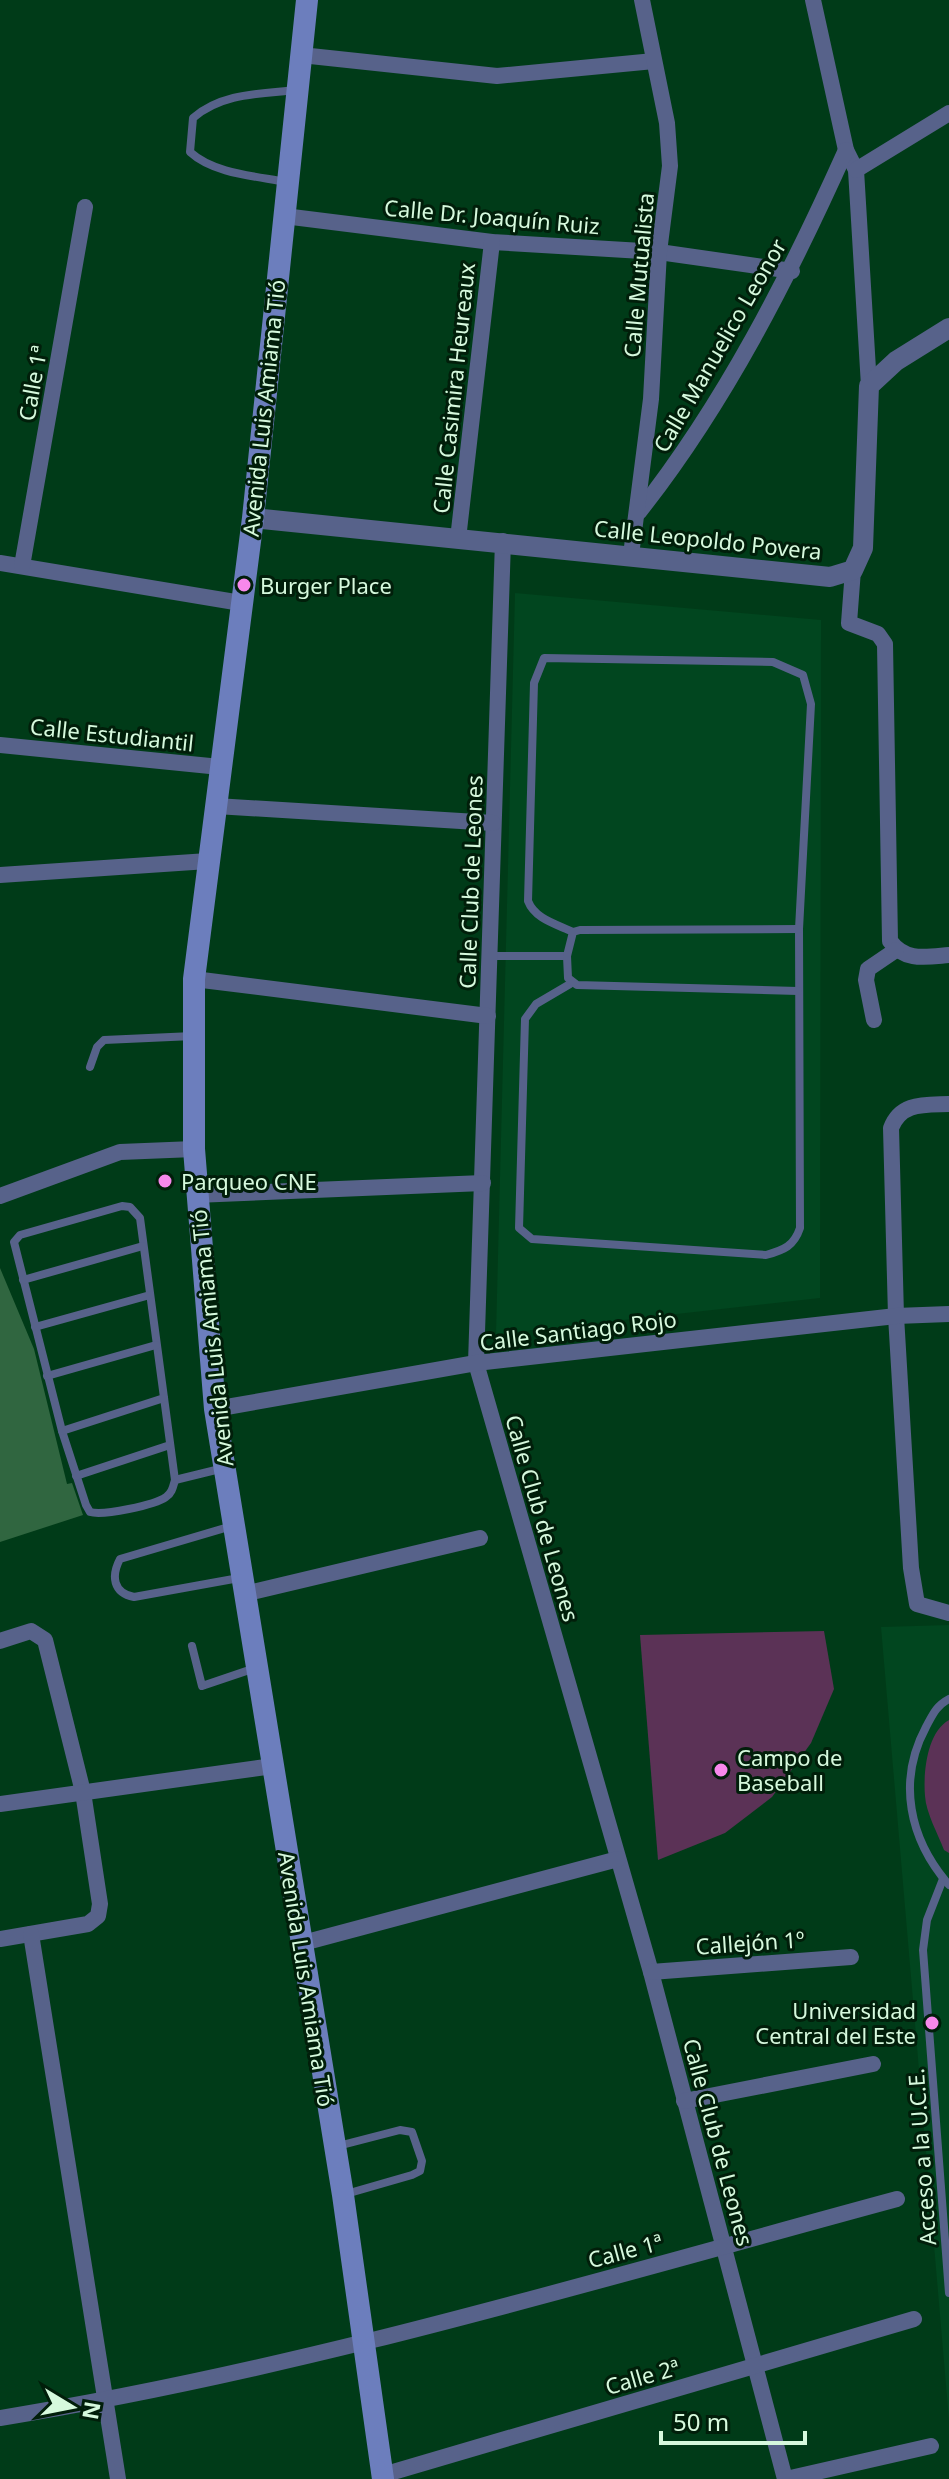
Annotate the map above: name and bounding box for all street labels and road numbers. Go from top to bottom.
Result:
street label: Calle Mutualista [616,191,660,359]
street label: Calle Dr. Joaquín Ruiz [383,192,601,240]
street label: Calle Manuelico Leonor [646,233,792,457]
street label: Calle Casimira Heureaux [425,261,481,515]
street label: Avenida Luis Amiama Tió [235,278,291,538]
street label: Calle 1ª [11,343,53,423]
street label: Calle Leopoldo Povera [593,512,823,566]
street label: Calle Estudiantil [29,710,195,758]
street label: Calle Club de Leones [451,775,489,989]
street label: Avenida Luis Amiama Tió [183,1208,239,1468]
street label: Calle Santiago Rojo [478,1303,678,1357]
street label: Calle Club de Leones [499,1411,587,1625]
street label: Avenida Luis Amiama Tió [272,1849,342,2109]
street label: Callejón 1º [695,1923,805,1961]
street label: Calle Club de Leones [677,2035,761,2249]
street label: Acceso a la U.C.E. [900,2068,942,2246]
street label: Calle 1ª [584,2226,666,2274]
street label: Calle 2ª [601,2351,683,2401]

